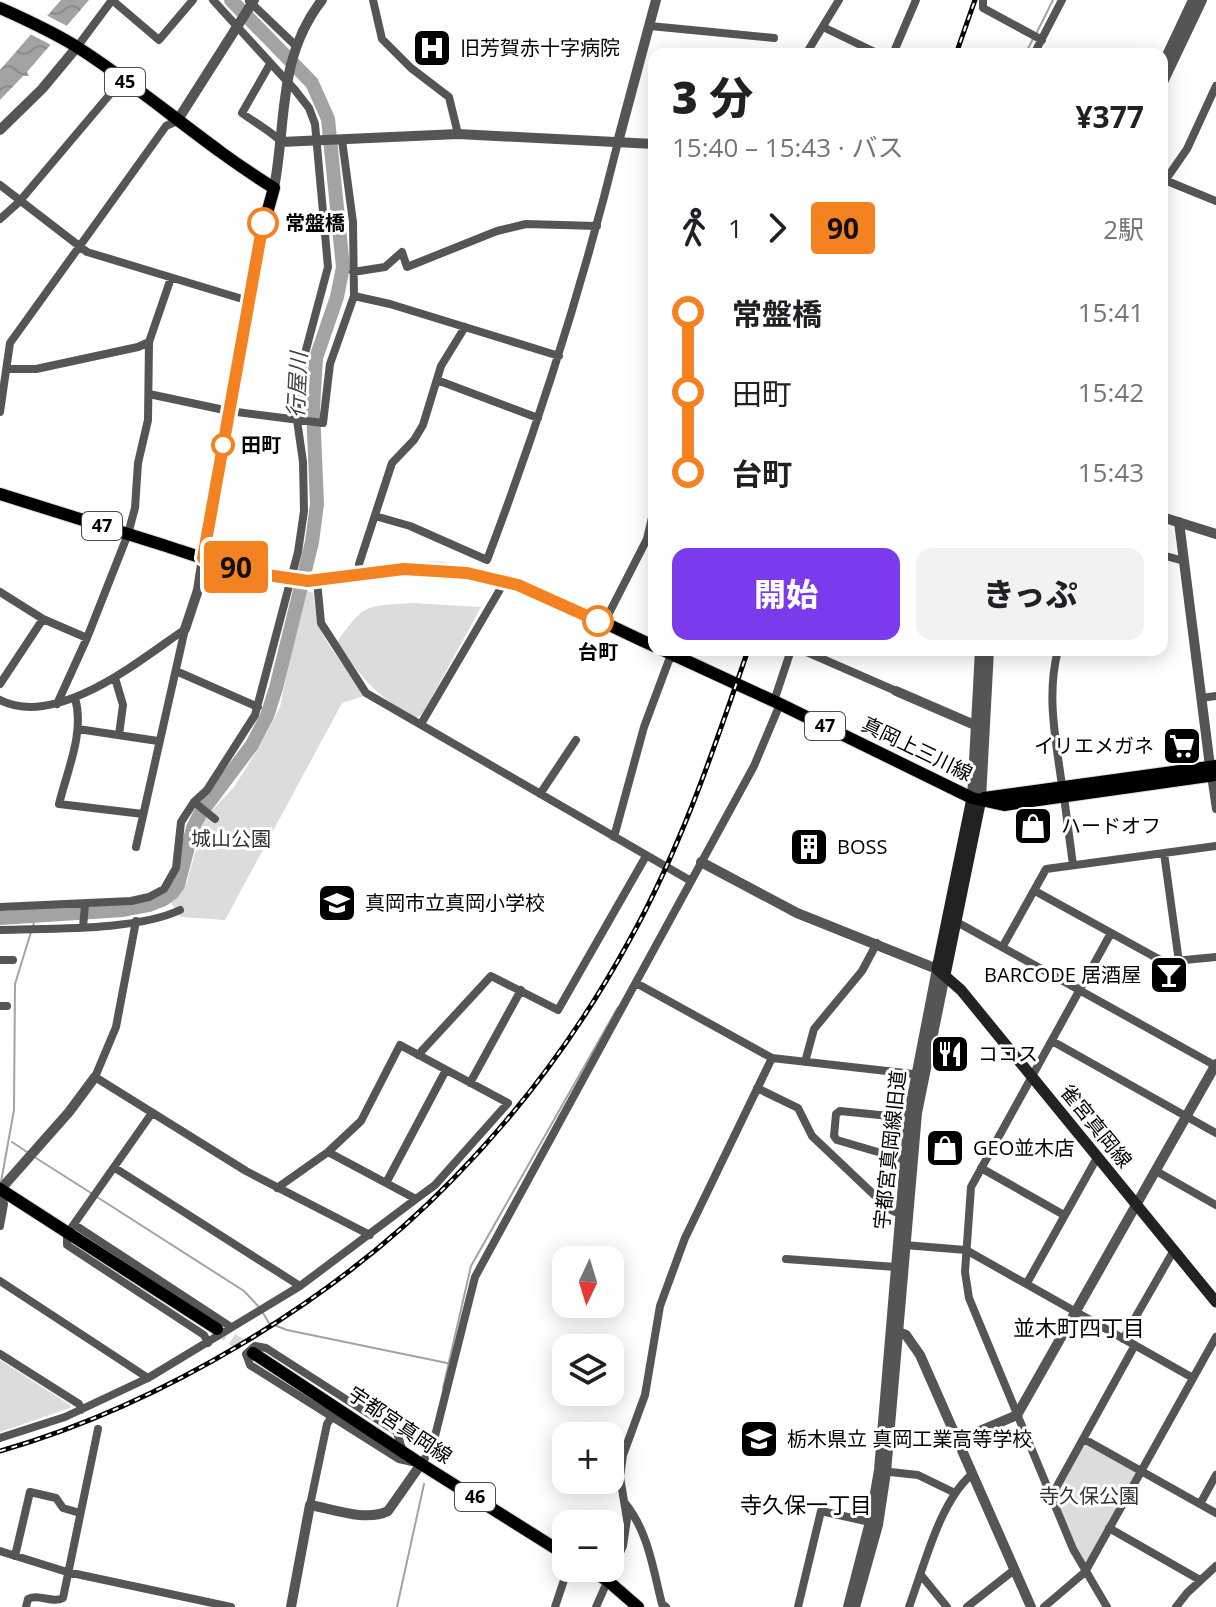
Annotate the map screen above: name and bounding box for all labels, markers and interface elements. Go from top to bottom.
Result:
hospital icon: 旧芳賀赤十字病院 [411,27,453,69]
place label: 旧芳賀赤十字病院 [460,34,620,61]
text: 3 分 [672,67,753,127]
road number: 45 [105,68,145,96]
text: ¥377 [1075,96,1144,137]
text: 15:40 – 15:43 · バス [672,129,903,165]
icon: walk [672,206,716,250]
icon: forward [755,206,799,250]
marker: 常盤橋 [248,208,278,238]
place label: 常盤橋 [285,209,345,236]
text: 90 [827,209,859,247]
text: 1 [728,210,743,246]
text: 2駅 [1103,211,1144,247]
text: 常盤橋 [732,293,822,334]
text: 15:41 [1078,294,1144,330]
water label: 行屋川 [279,349,313,419]
text: 田町 [732,373,792,414]
text: 15:42 [1078,374,1144,410]
place label: 田町 [241,431,281,458]
marker: 田町 [212,434,234,456]
text: 台町 [732,453,792,494]
text: 15:43 [1078,454,1144,490]
road number: 47 [82,512,122,540]
line badge: 90 [200,541,272,593]
text: 90 [220,548,252,586]
button: 開始 [672,548,900,640]
button: きっぷ [916,548,1144,640]
marker: 台町 [583,606,613,636]
place label: 台町 [578,638,618,665]
street label: 真岡上三川線 [857,710,977,787]
road number: 47 [805,712,845,740]
supermarket icon: イリエメガネ [1161,725,1203,767]
place label: イリエメガネ [1034,732,1154,759]
shop icon: ハードオフ [1012,805,1054,847]
place label: ハードオフ [1061,812,1161,839]
park label: 城山公園 [191,825,271,852]
building icon: BOSS [788,826,830,868]
place label: BOSS [837,833,887,860]
school or university icon: 真岡市立真岡小学校 [316,882,358,924]
place label: 真岡市立真岡小学校 [365,889,545,916]
bar icon: BARCODE 居酒屋 [1148,954,1190,996]
place label: BARCODE 居酒屋 [984,961,1141,988]
restaurant icon: ココス [929,1033,971,1075]
place label: ココス [978,1040,1038,1067]
street label: 宇都宮真岡線旧道 [868,1069,911,1231]
street label: 雀宮真岡線 [1054,1078,1138,1173]
shop icon: GEO並木店 [924,1127,966,1169]
place label: GEO並木店 [973,1134,1074,1161]
north arrow [552,1246,624,1318]
map controls [552,1246,624,1582]
district label: 並木町四丁目 [1013,1312,1145,1342]
button: layers [552,1334,624,1406]
street label: 宇都宮真岡線 [343,1380,458,1469]
school or university icon: 栃木県立 真岡工業高等学校 [738,1418,780,1460]
button: + [552,1422,624,1494]
place label: 栃木県立 真岡工業高等学校 [787,1425,1032,1452]
park label: 寺久保公園 [1039,1482,1139,1509]
road number: 46 [455,1483,495,1511]
district label: 寺久保一丁目 [740,1489,872,1519]
button: − [552,1510,624,1582]

